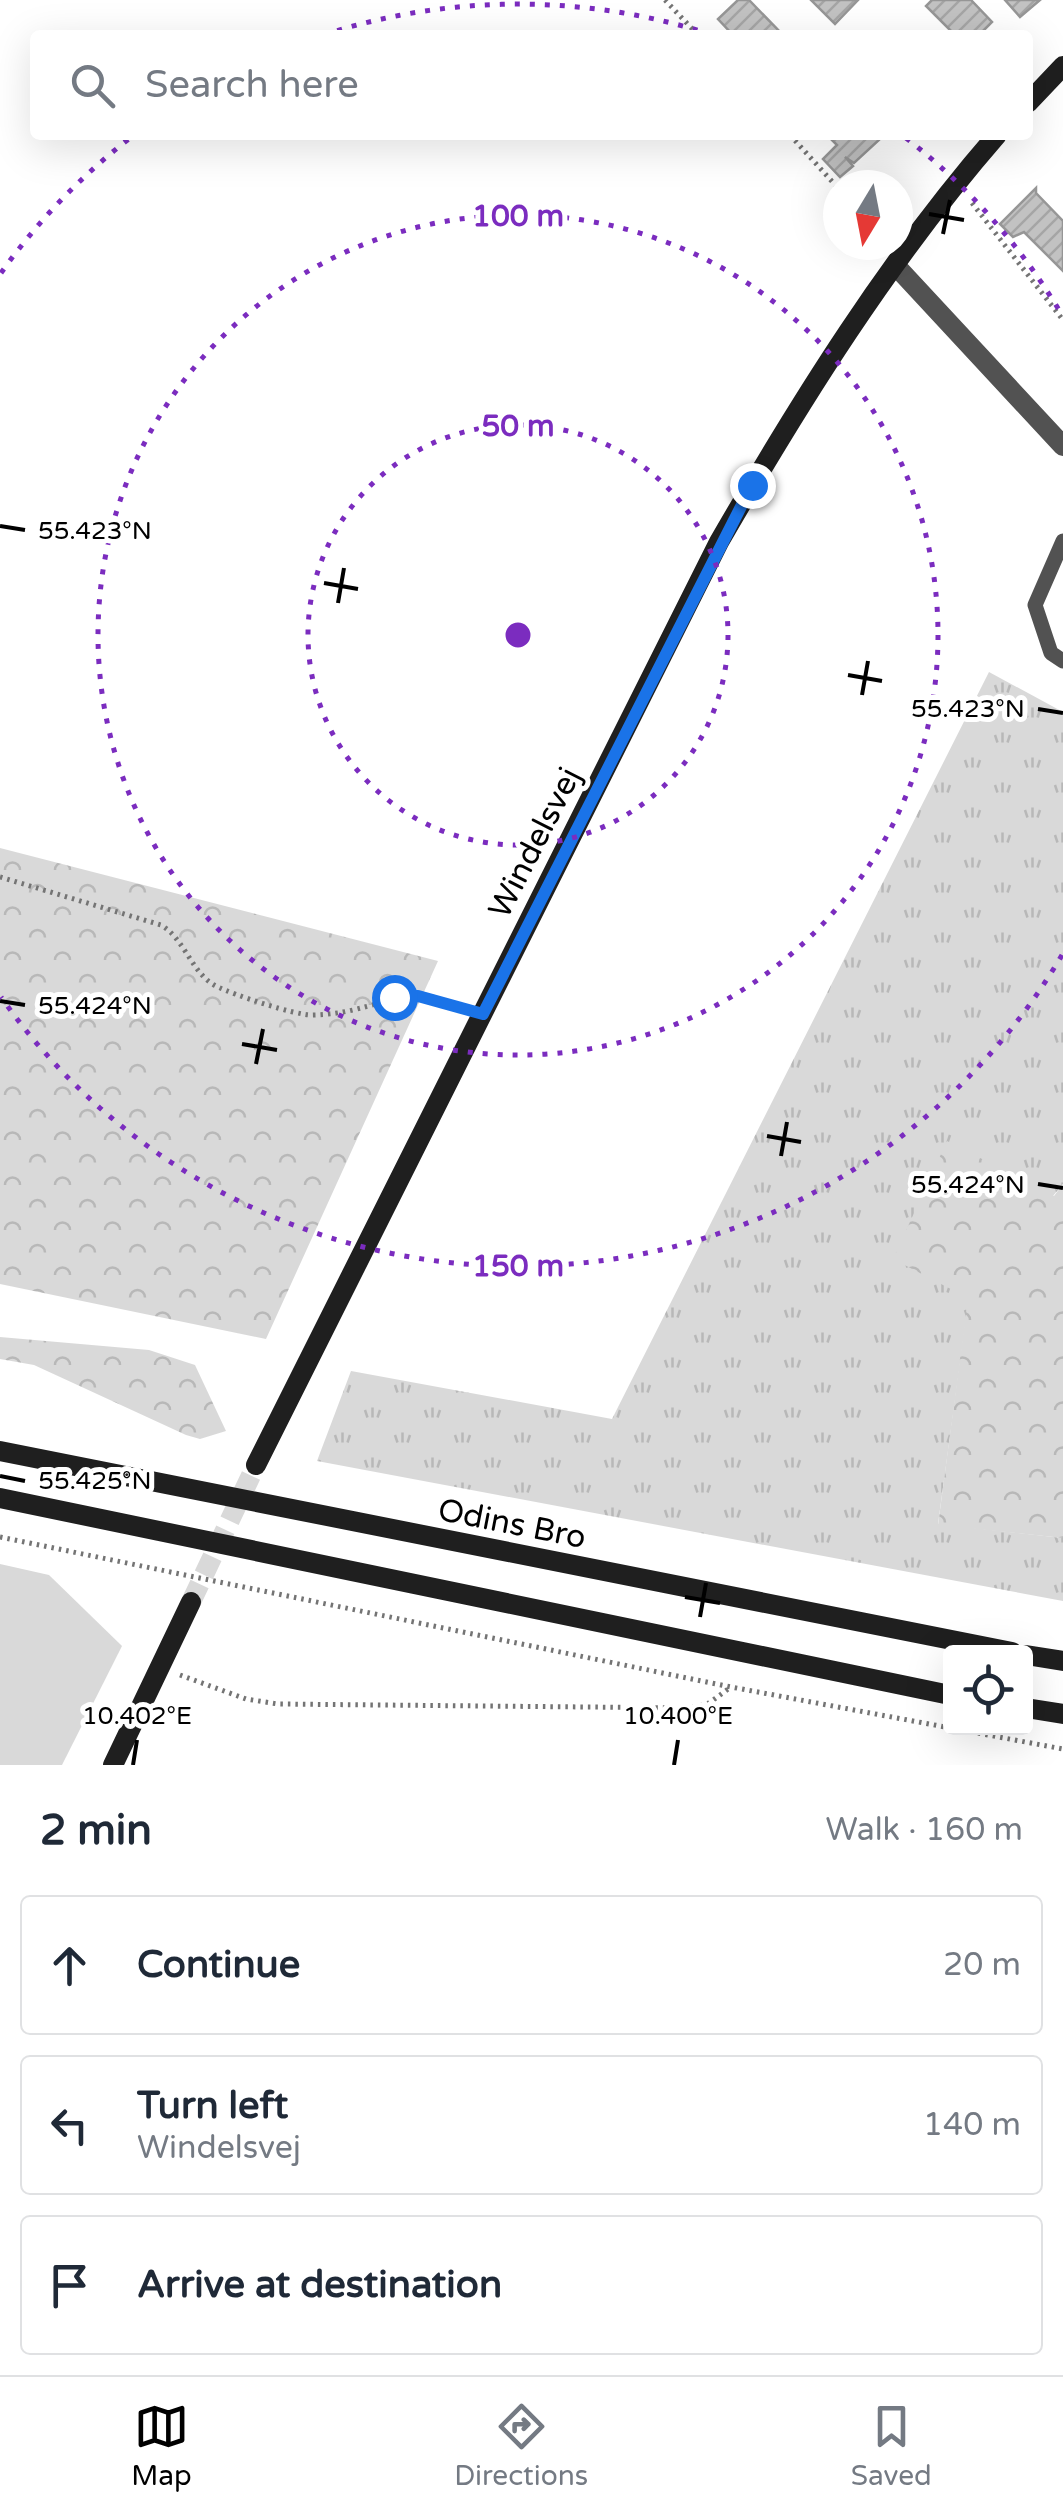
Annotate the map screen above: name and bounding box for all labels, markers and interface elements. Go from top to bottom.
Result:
search box [30,30,1033,140]
icon: search [65,58,120,113]
text: Search here [145,62,359,108]
north arrow [823,170,913,260]
text: 100 m [472,198,564,235]
text: 50 m [481,408,555,445]
route end [730,463,776,509]
text: 55.423°N [38,516,152,546]
centre of rings [500,617,536,653]
text: 55.423°N [911,694,1025,724]
street label: Windelsvej [481,761,589,925]
route start [372,975,418,1021]
text: 55.424°N [38,991,152,1021]
text: 55.424°N [911,1170,1025,1200]
text: 150 m [472,1248,564,1285]
text: 55.425°N [38,1466,152,1496]
street label: Odins Bro [435,1491,589,1557]
map controls [943,1645,1033,1735]
button: locate [943,1645,1033,1735]
text: 10.402°E [82,1701,192,1731]
text: 10.400°E [623,1701,733,1731]
text: 2 min [40,1805,152,1856]
text: Walk · 160 m [826,1811,1023,1849]
icon: ahead [42,1938,97,1993]
text: Continue [137,1942,300,1988]
text: 20 m [943,1946,1021,1984]
text: Turn left [137,2083,288,2129]
icon: left [42,2098,97,2153]
text: 140 m [923,2106,1021,2144]
text: Windelsvej [137,2129,301,2167]
icon: arrive [42,2258,97,2313]
text: Arrive at destination [137,2262,502,2308]
tab: Map [131,2399,192,2493]
tab: Directions [454,2399,588,2493]
tab: Saved [851,2399,932,2493]

